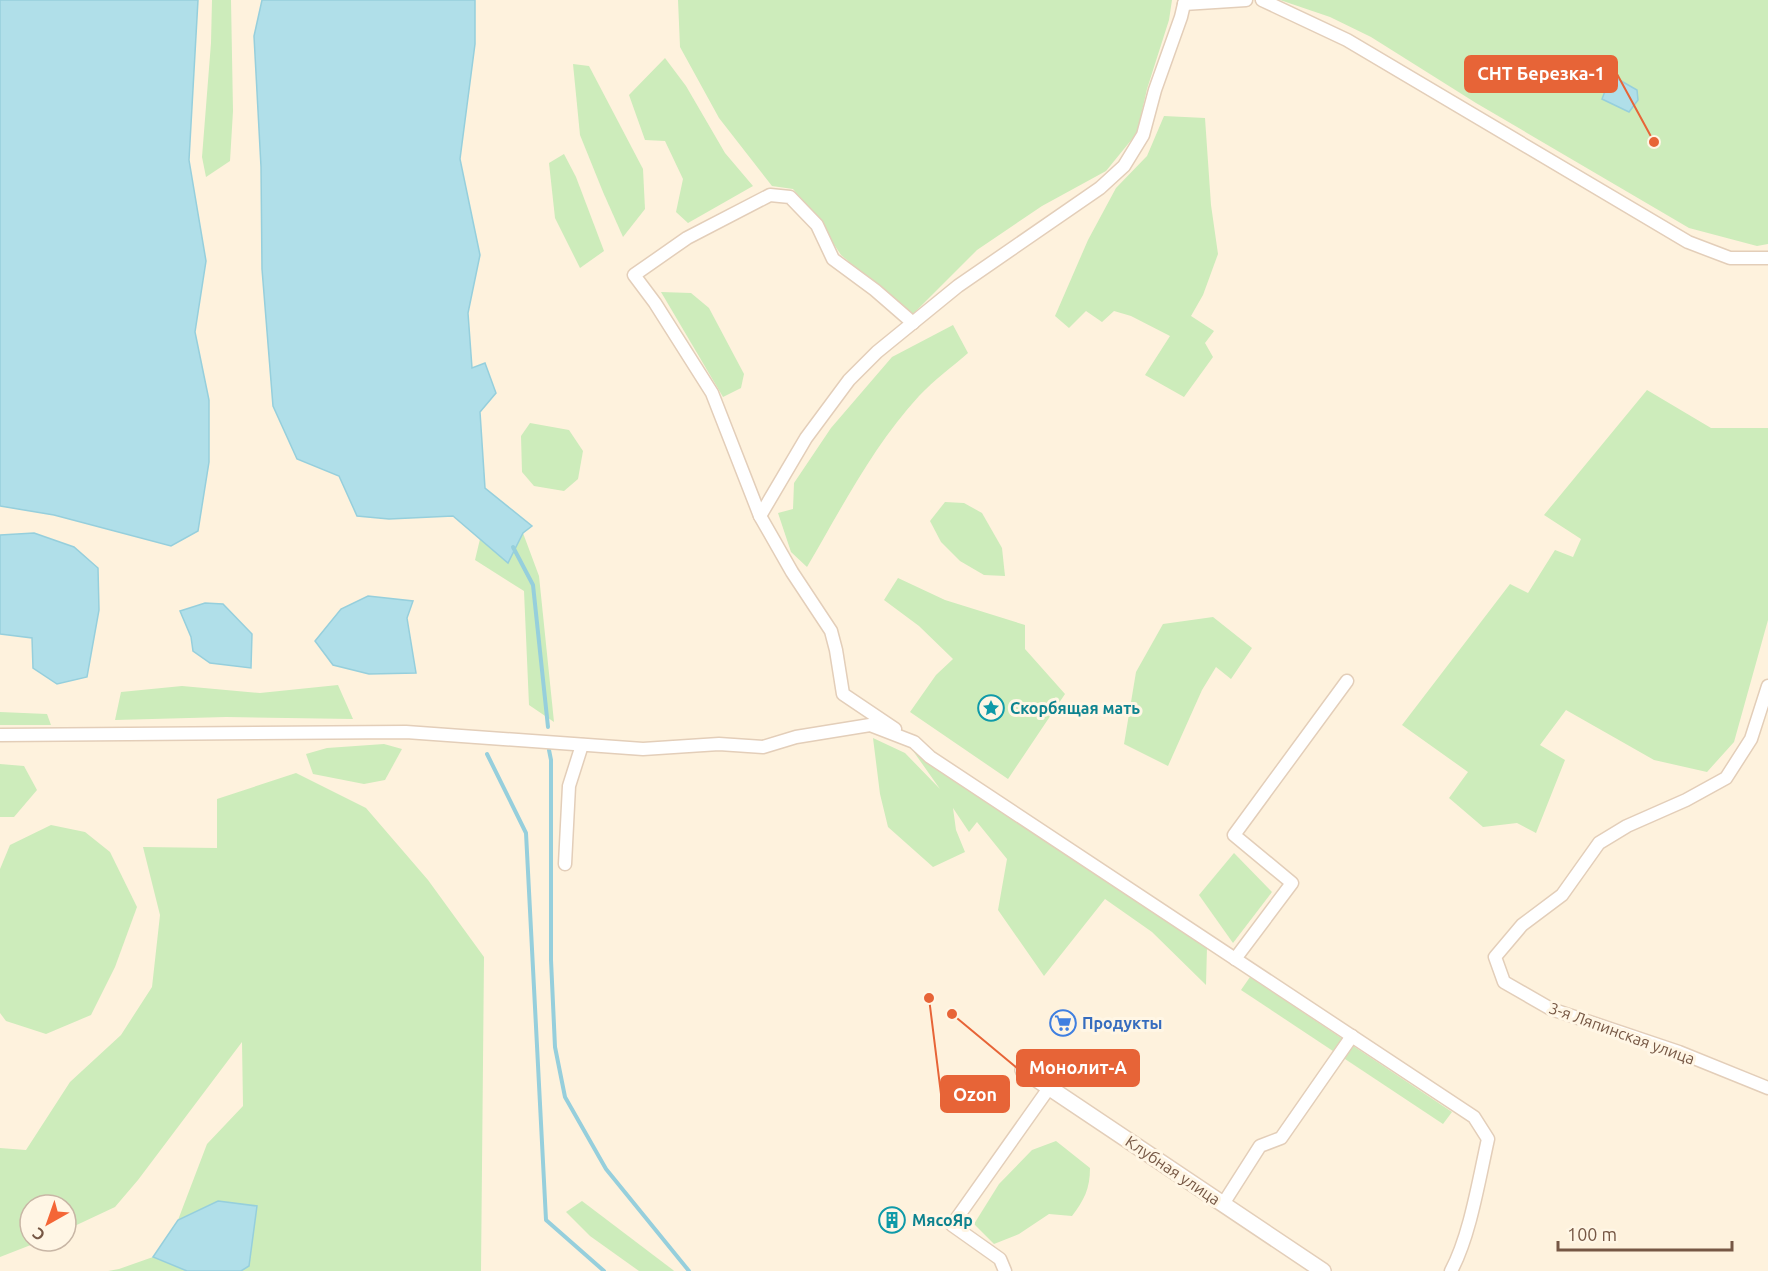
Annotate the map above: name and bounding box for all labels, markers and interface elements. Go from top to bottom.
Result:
callout: СНТ Березка-1 [1465,56,1617,92]
text: СНТ Березка-1 [1477,63,1605,83]
place icon: Скорбящая мать [976,693,1006,723]
place label: Скорбящая мать [1010,699,1140,717]
street label: 3-я Ляпинская улица [1547,998,1697,1068]
supermarket icon: Продукты [1048,1008,1078,1038]
place label: Продукты [1082,1014,1162,1032]
callout: Монолит-А [1017,1050,1139,1086]
text: Монолит-А [1029,1057,1127,1077]
callout: Ozon [941,1076,1009,1112]
text: Ozon [953,1084,997,1104]
street label: Клубная улица [1122,1132,1224,1208]
north arrow [18,1193,78,1253]
building icon: МясоЯр [877,1205,907,1235]
place label: МясоЯр [912,1211,973,1229]
scale bar [1558,1214,1732,1252]
text: С [29,1224,48,1245]
text: 100 m [1567,1224,1617,1244]

